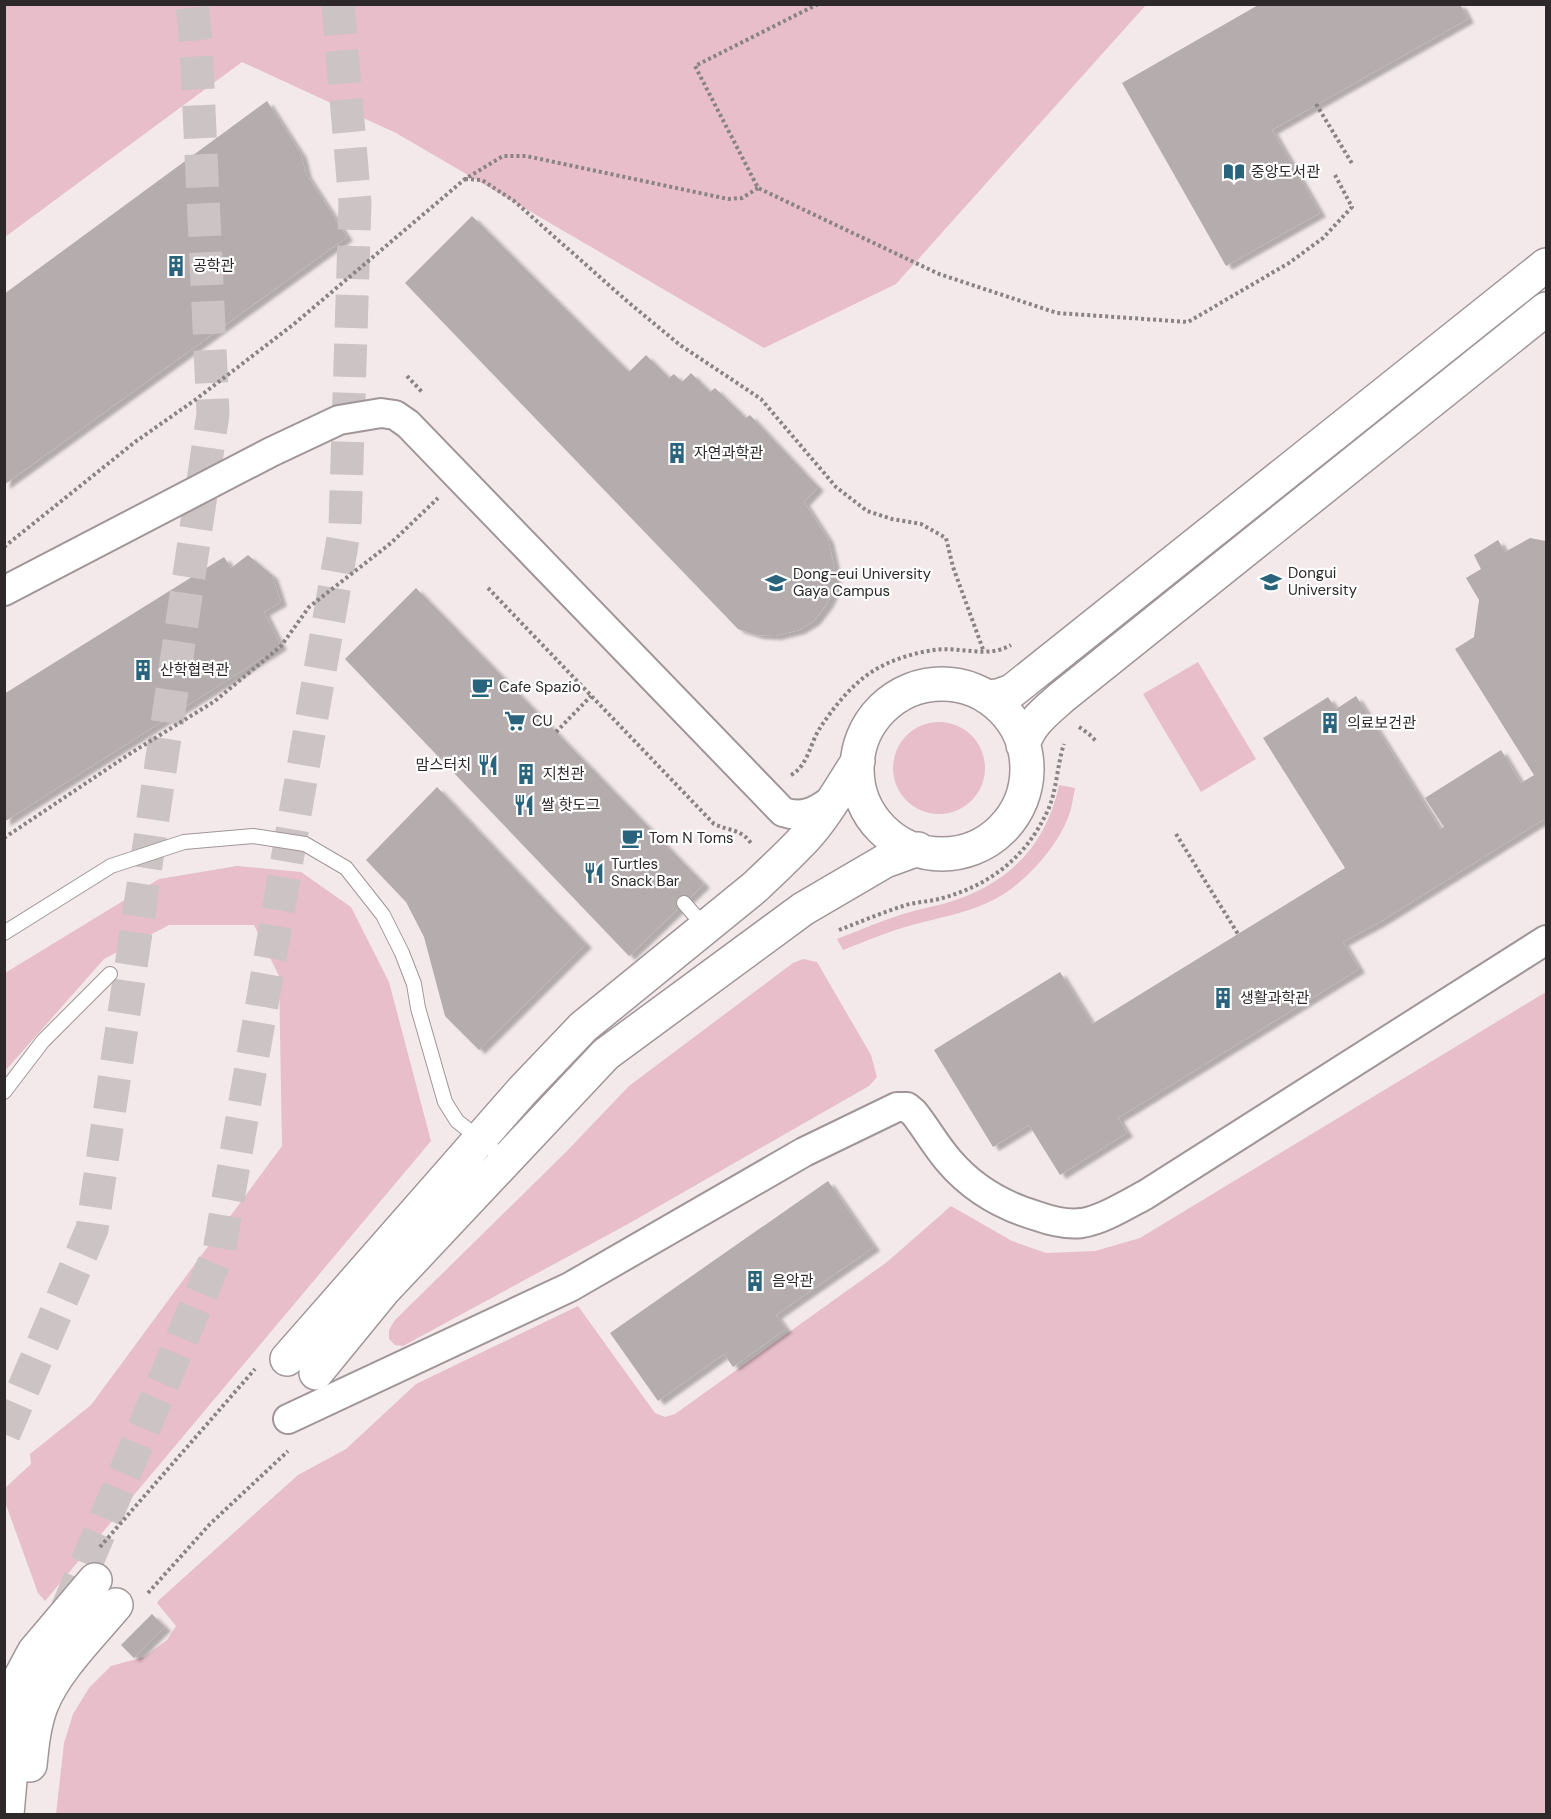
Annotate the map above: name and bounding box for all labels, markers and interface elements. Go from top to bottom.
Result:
library icon: 중앙도서관 [1222,160,1246,184]
place label: 중앙도서관 [1251,162,1320,182]
building icon: 공학관 [164,254,188,278]
place label: 공학관 [193,256,235,276]
building icon: 자연과학관 [665,441,689,465]
place label: 자연과학관 [694,443,763,463]
place label: Dongui University [1288,563,1358,600]
place label: Dong-eui University Gaya Campus [793,564,932,601]
school or university icon: Dongui University [1259,570,1283,594]
school or university icon: Dong-eui University Gaya Campus [764,571,788,595]
building icon: 산학협력관 [131,658,155,682]
place label: 산학협력관 [160,660,229,680]
cafe icon: Cafe Spazio [470,675,494,699]
place label: Cafe Spazio [499,677,581,697]
supermarket icon: CU [503,709,527,733]
place label: CU [532,711,553,731]
building icon: 의료보건관 [1318,711,1342,735]
place label: 의료보건관 [1347,713,1416,733]
restaurant icon: 맘스터치 [476,753,500,777]
place label: 맘스터치 [416,755,471,775]
building icon: 지천관 [514,762,538,786]
place label: 지천관 [543,764,585,784]
restaurant icon: 쌀 핫도그 [512,793,536,817]
place label: 쌀 핫도그 [541,795,600,815]
cafe icon: Tom N Toms [620,826,644,850]
place label: Tom N Toms [649,828,734,848]
place label: Turtles Snack Bar [611,854,680,891]
restaurant icon: Turtles Snack Bar [582,861,606,885]
building icon: 생활과학관 [1211,986,1235,1010]
place label: 생활과학관 [1240,988,1309,1008]
building icon: 음악관 [743,1269,767,1293]
place label: 음악관 [772,1271,814,1291]

